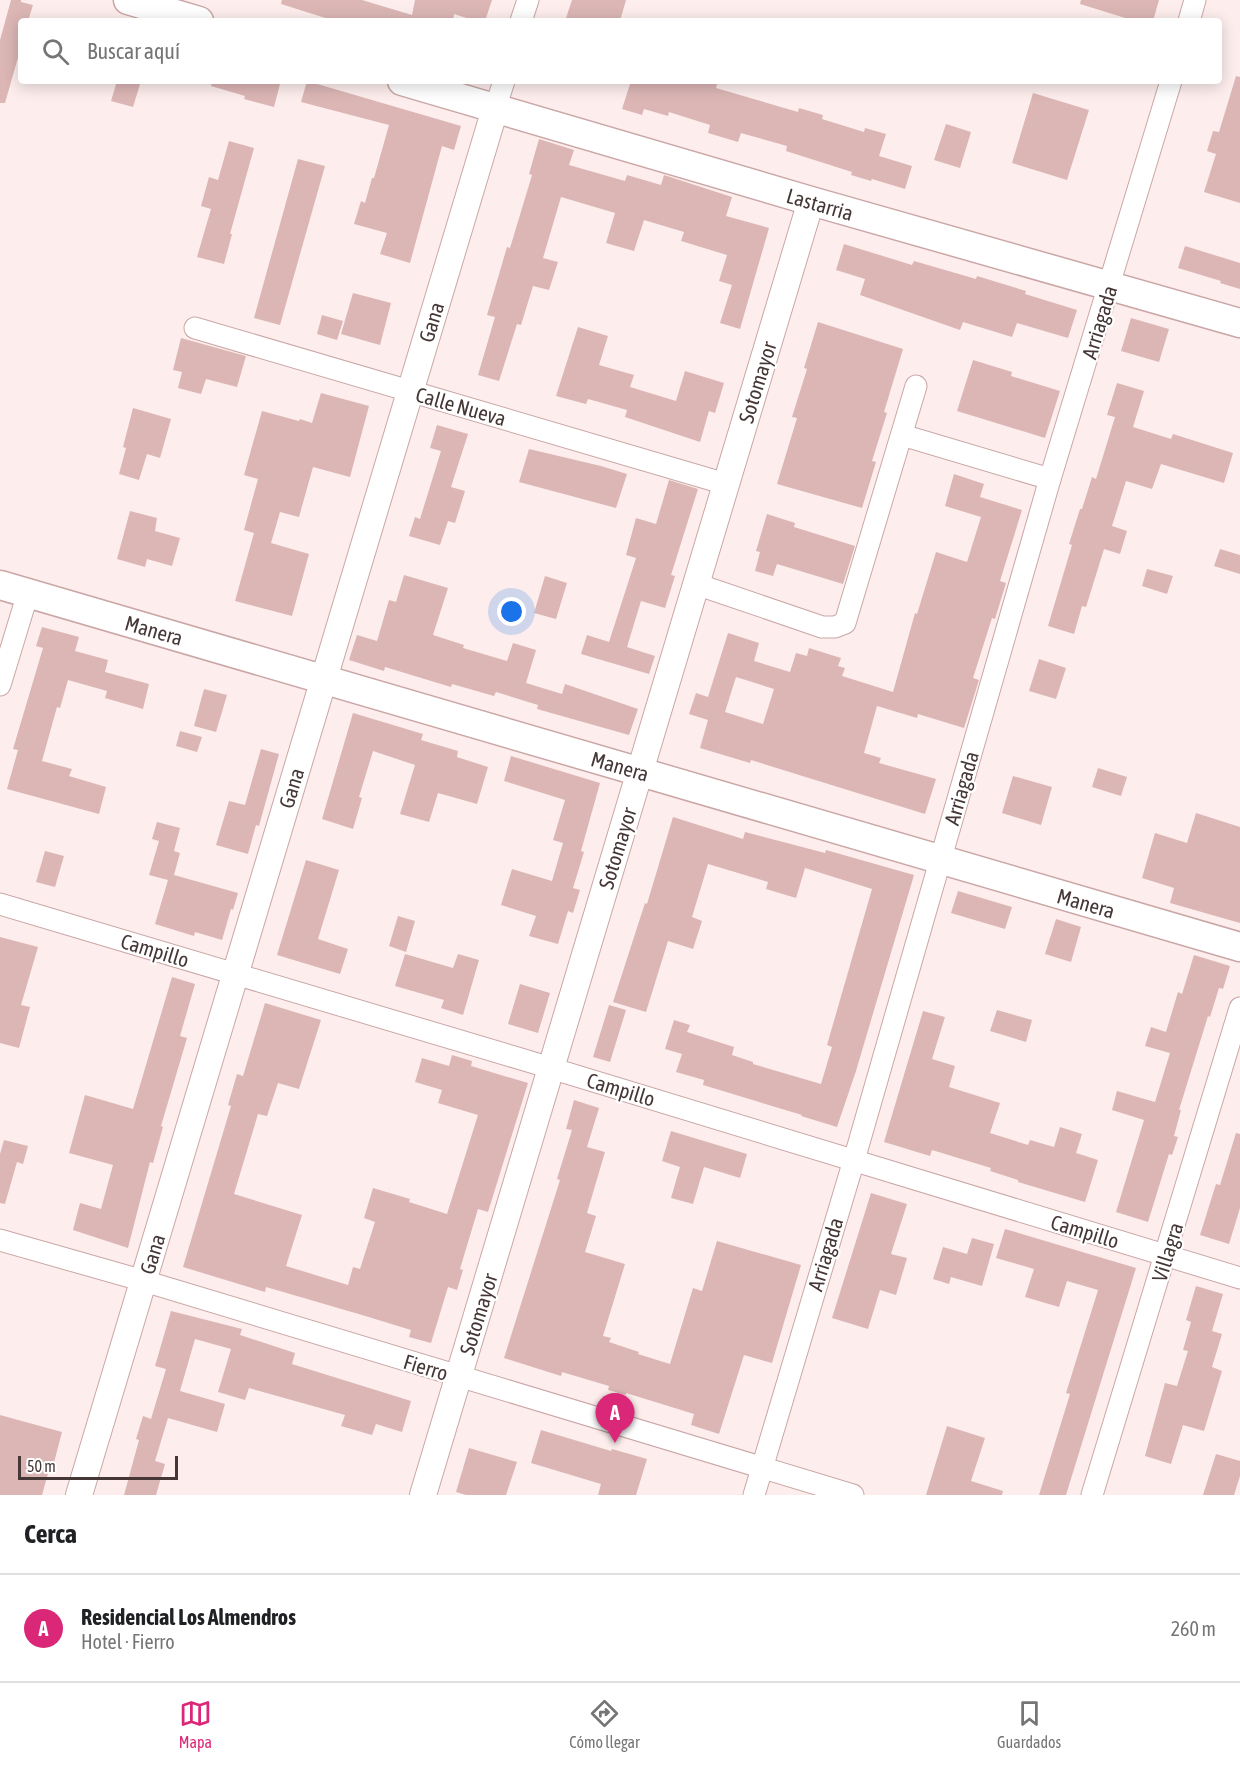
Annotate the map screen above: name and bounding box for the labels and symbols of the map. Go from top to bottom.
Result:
street label: Lastarria [784,183,856,225]
street label: Arriagada [1077,282,1121,362]
street label: Gana [414,299,448,345]
street label: Sotomayor [733,338,781,426]
street label: Calle Nueva [413,382,509,430]
your location [497,597,526,626]
street label: Manera [122,610,186,650]
street label: Manera [588,746,652,786]
street label: Arriagada [939,748,983,828]
street label: Gana [274,765,308,811]
street label: Sotomayor [593,804,641,892]
street label: Manera [1054,883,1118,923]
street label: Campillo [118,928,192,972]
street label: Campillo [584,1067,658,1111]
street label: Campillo [1048,1209,1122,1253]
street label: Arriagada [803,1214,847,1294]
street label: Villagra [1147,1220,1187,1284]
street label: Gana [135,1231,169,1277]
street label: Sotomayor [454,1270,502,1358]
street label: Fierro [401,1349,451,1385]
pin: A [596,1394,634,1443]
scale bar [18,1453,178,1480]

